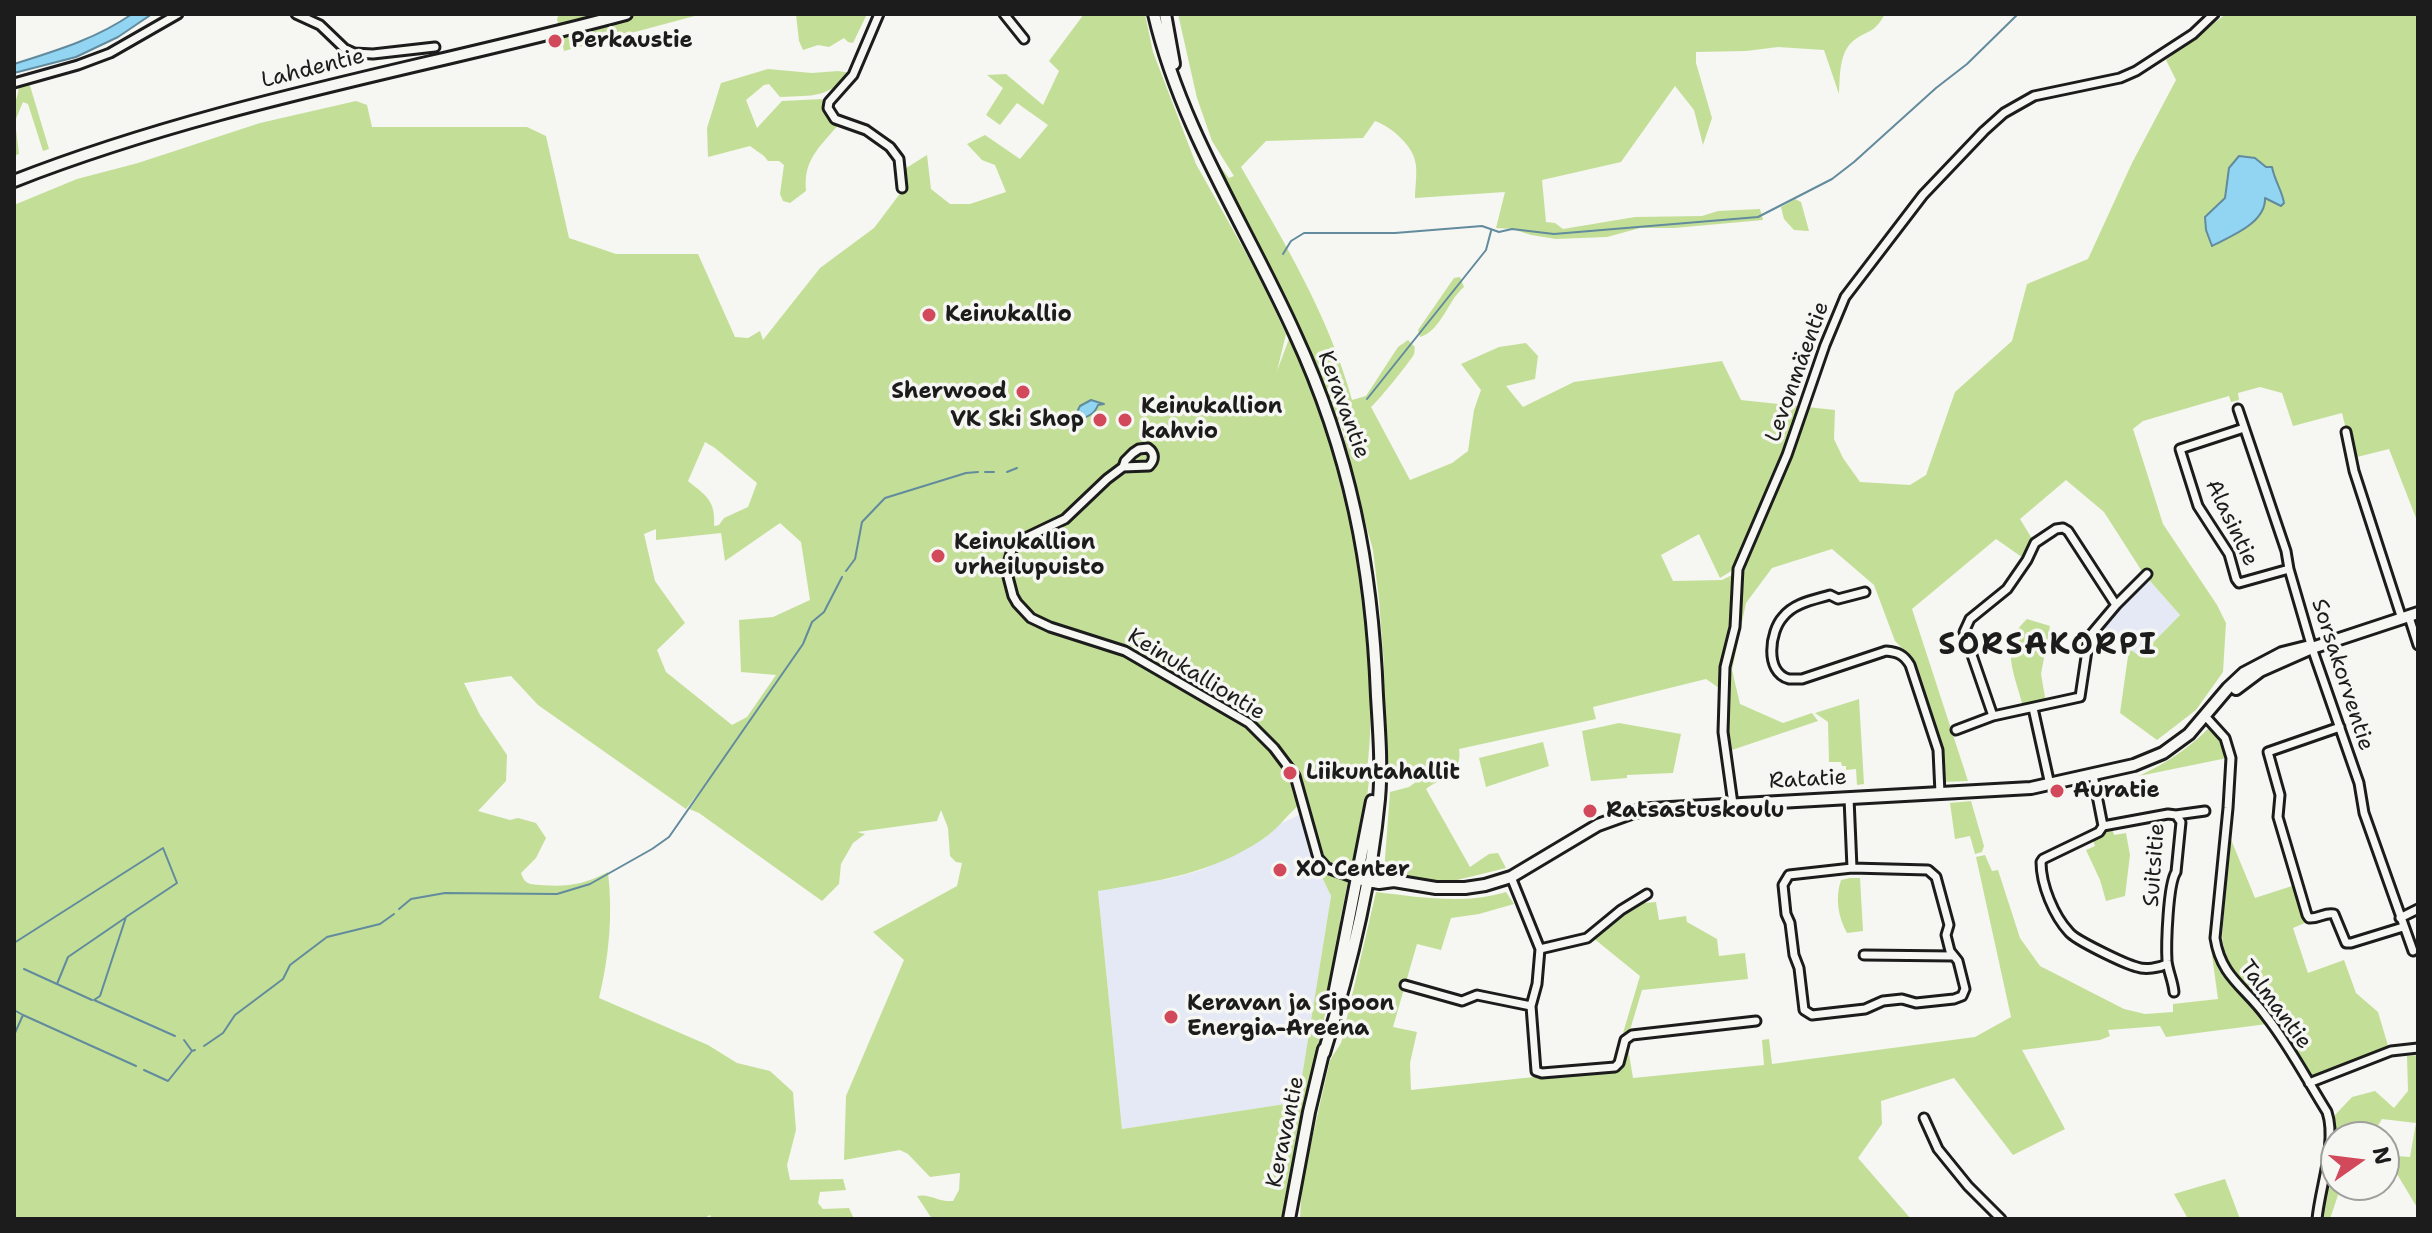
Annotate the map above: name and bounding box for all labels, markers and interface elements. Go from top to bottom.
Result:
place label: Perkaustie [571,28,693,54]
marker: Perkaustie [546,32,564,50]
street label: Lahdentie [259,43,367,95]
street label: Levonmäentie [1760,298,1836,446]
place label: Keinukallio [945,302,1072,328]
marker: Keinukallio [920,306,938,324]
street label: Keravantie [1311,347,1375,463]
place label: Sherwood [891,379,1007,405]
marker: Sherwood [1014,383,1032,401]
place label: Keinukallion kahvio [1141,394,1282,446]
place label: VK Ski Shop [950,407,1084,433]
marker: VK Ski Shop [1091,411,1109,429]
marker: Keinukallion kahvio [1116,411,1134,429]
street label: Alasintie [2199,475,2263,571]
place label: Keinukallion urheilupuisto [954,530,1104,582]
marker: Keinukallion urheilupuisto [929,547,947,565]
street label: Sorsakorventie [2305,596,2379,754]
street label: Keinukalliontie [1122,624,1270,726]
district label: SORSAKORPI [1938,628,2158,664]
place label: Liikuntahallit [1306,760,1460,786]
marker: Liikuntahallit [1281,764,1299,782]
street label: Ratatie [1768,765,1848,795]
place label: Auratie [2073,778,2160,804]
marker: Auratie [2048,782,2066,800]
place label: Ratsastuskoulu [1606,798,1784,824]
marker: Ratsastuskoulu [1581,802,1599,820]
street label: Suitsitie [2139,822,2171,908]
place label: XO Center [1296,857,1410,883]
marker: XO Center [1271,861,1289,879]
street label: Talmantie [2233,955,2317,1055]
place label: Keravan ja Sipoon Energia-Areena [1187,991,1394,1042]
marker: Keravan ja Sipoon Energia-Areena [1162,1008,1180,1026]
street label: Keravantie [1261,1074,1311,1190]
north arrow [2320,1121,2400,1201]
text: N [2366,1144,2398,1168]

